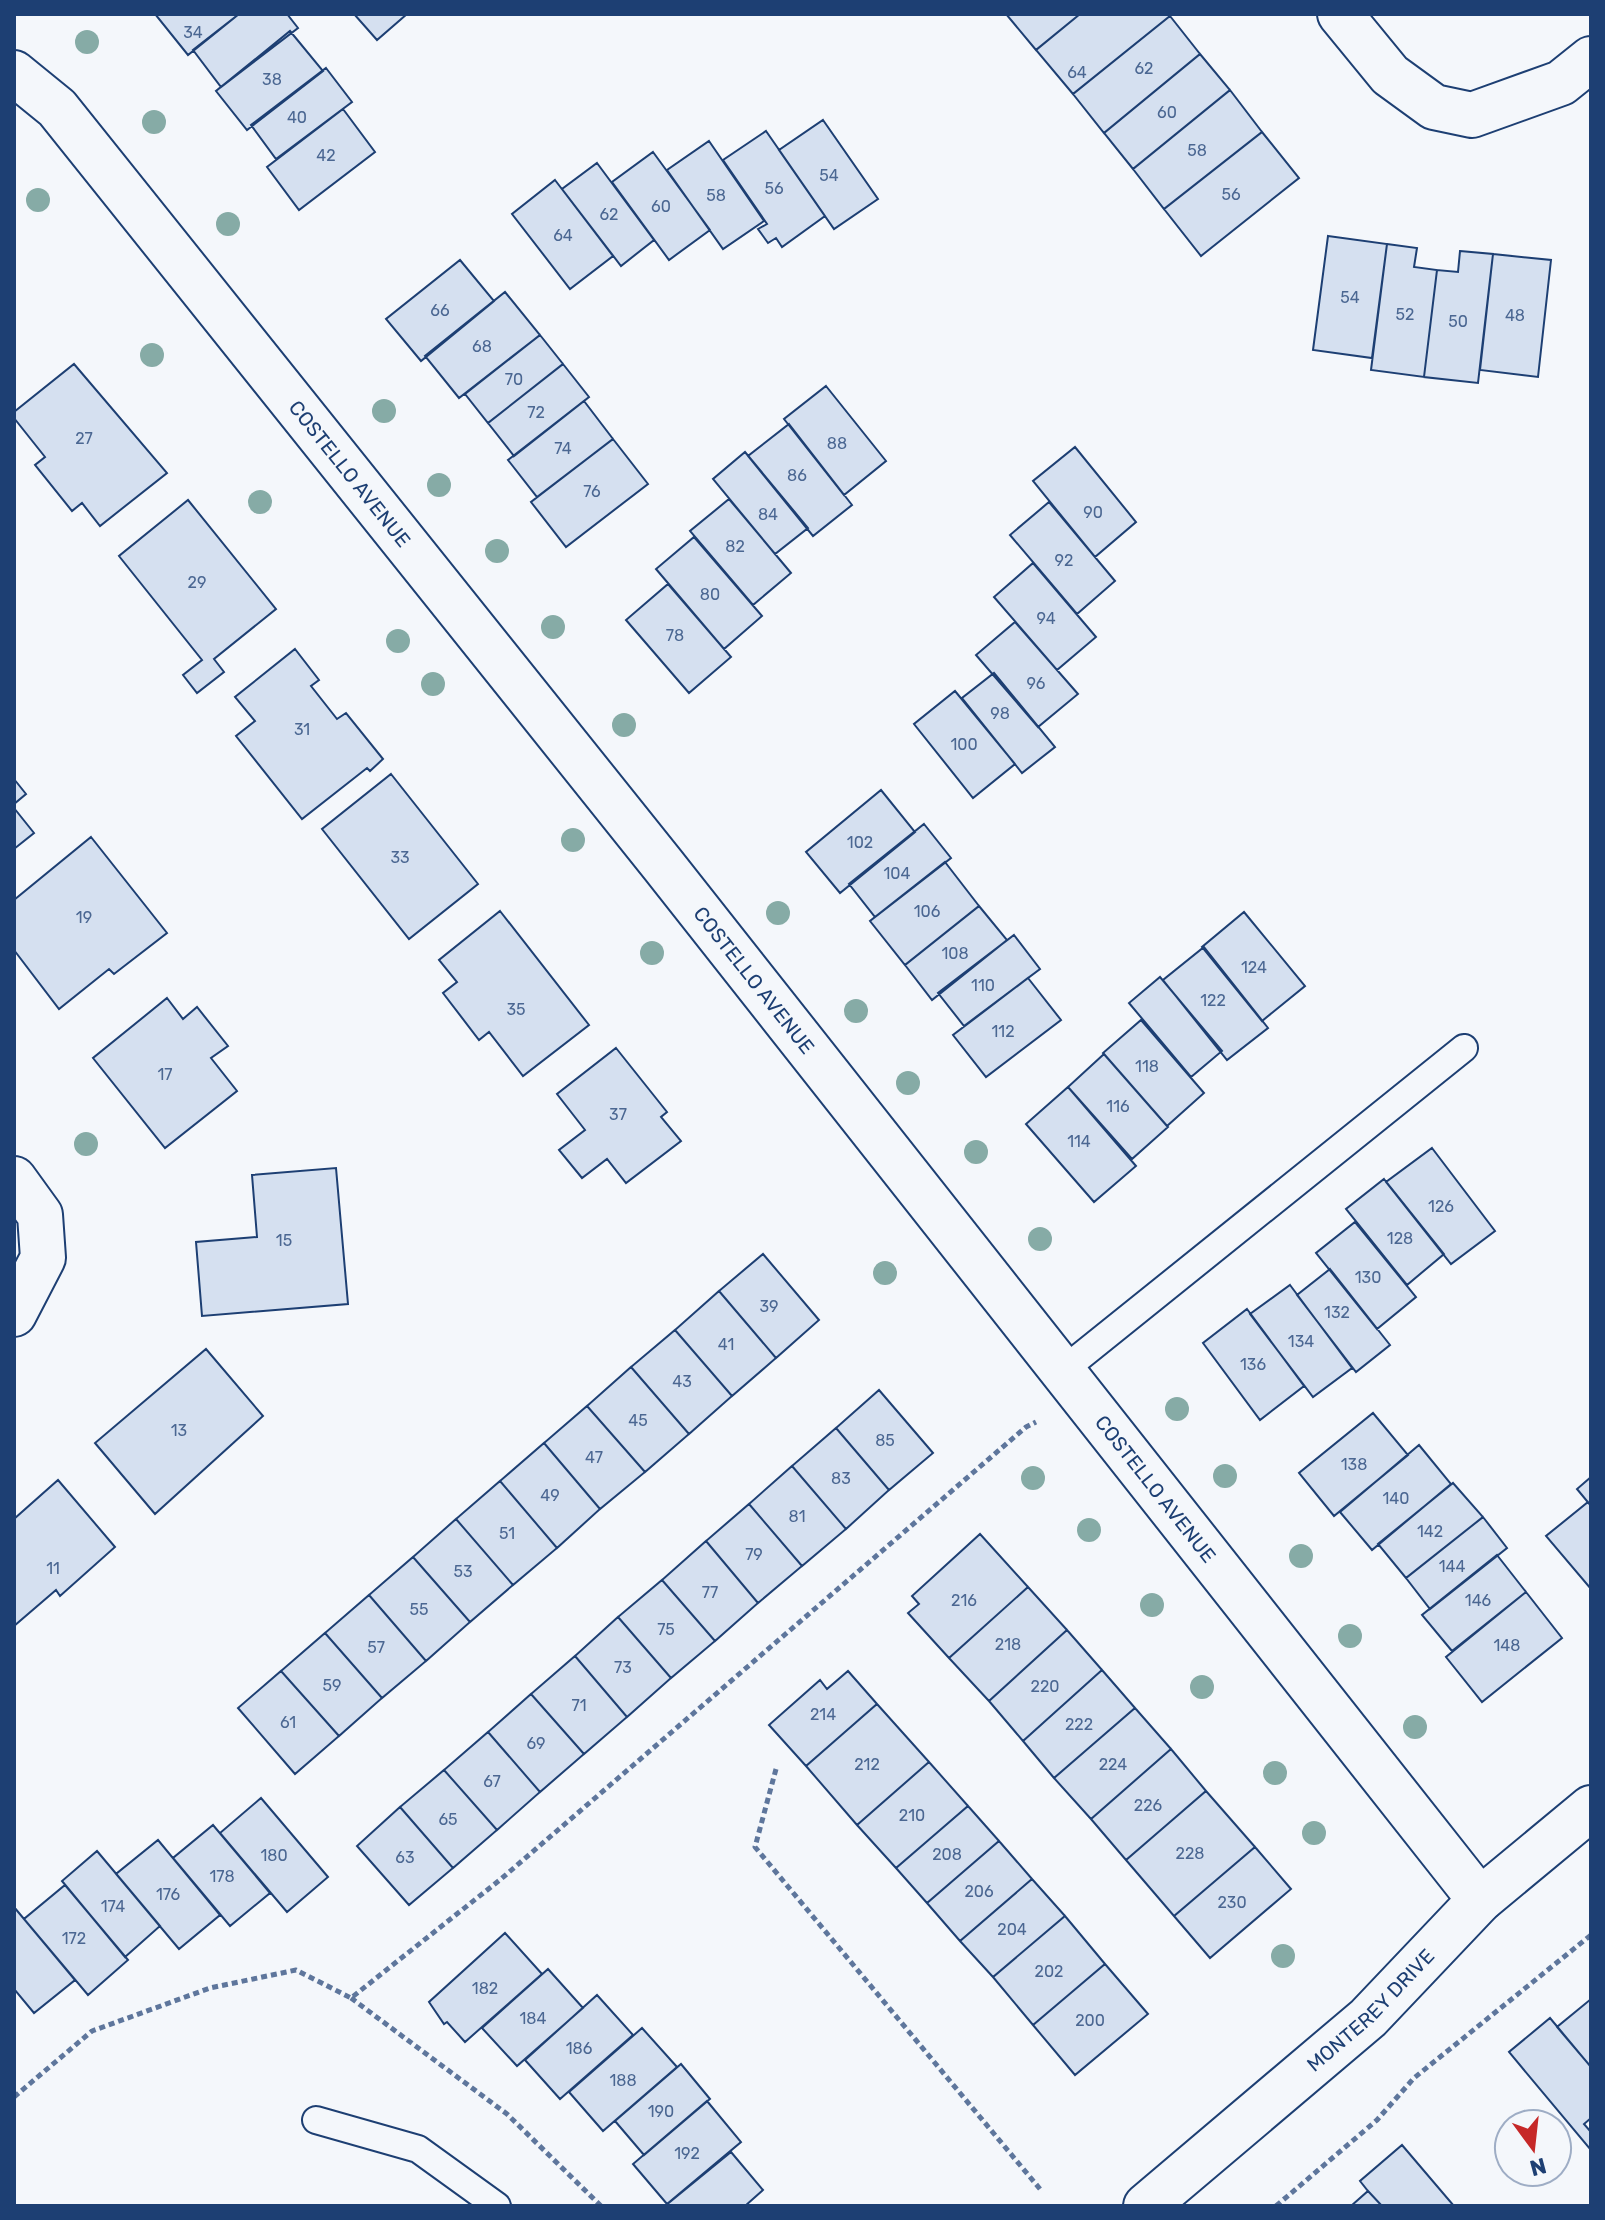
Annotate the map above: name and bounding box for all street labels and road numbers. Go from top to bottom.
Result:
street label: COSTELLO AVENUE [284,396,416,552]
street label: COSTELLO AVENUE [689,902,819,1059]
street label: COSTELLO AVENUE [1090,1410,1221,1567]
street label: MONTEREY DRIVE [1302,1944,1439,2077]

